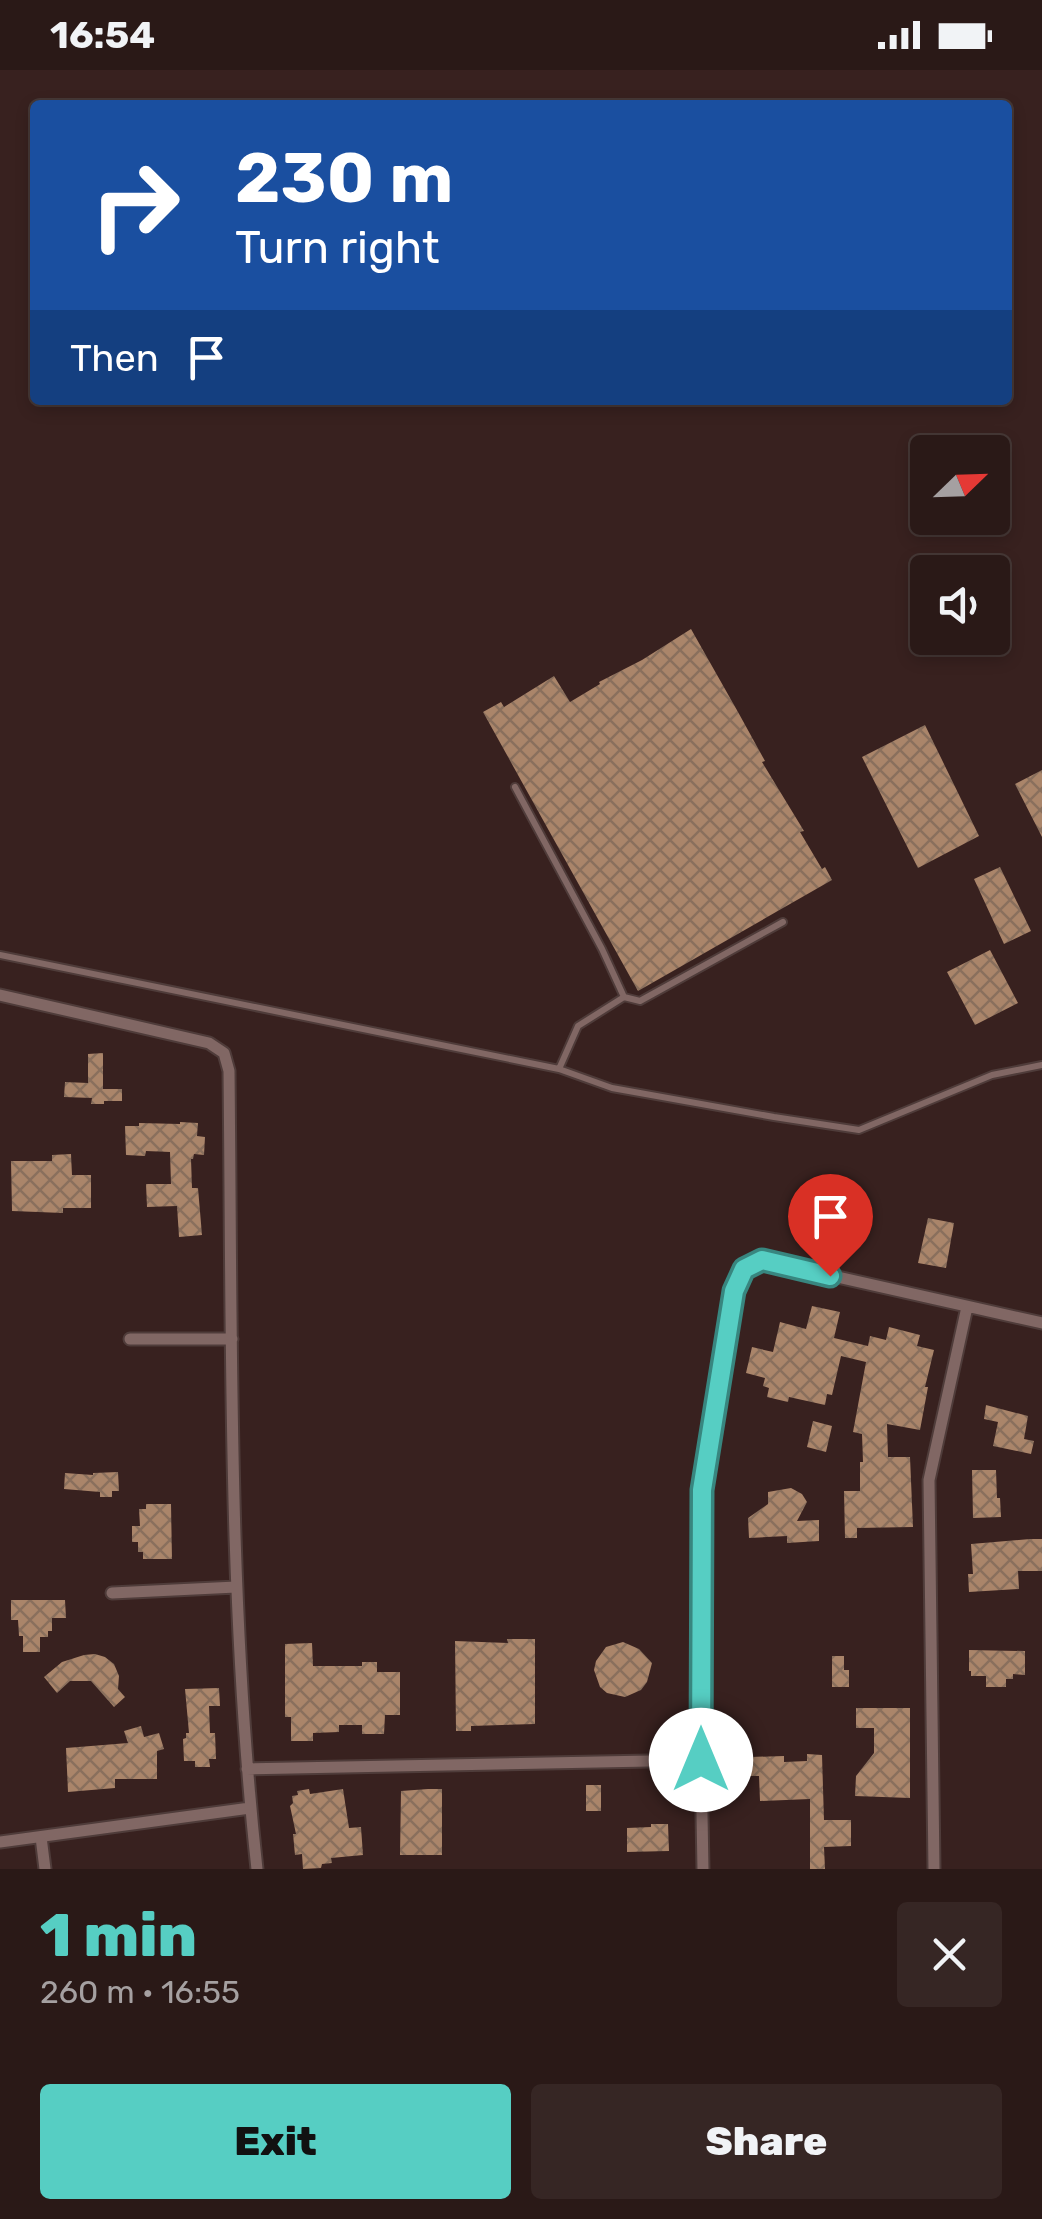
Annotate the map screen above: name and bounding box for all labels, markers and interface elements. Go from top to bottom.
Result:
text: 16:54 [50,12,155,58]
text: 230 m [235,137,453,220]
icon: right [70,140,200,270]
text: Turn right [235,221,439,274]
icon: arrive [179,330,234,385]
text: Then [70,335,159,381]
north arrow [910,435,1010,535]
map controls [910,435,1010,655]
button: sound [910,555,1010,655]
pin [788,1174,873,1277]
icon: arrive [803,1189,858,1244]
position arrow [649,1708,753,1812]
text: 1 min [40,1900,197,1971]
button: close [897,1902,1002,2007]
text: 260 m · 16:55 [40,1973,240,2011]
button: Exit [40,2084,511,2199]
button: Share [531,2084,1002,2199]

